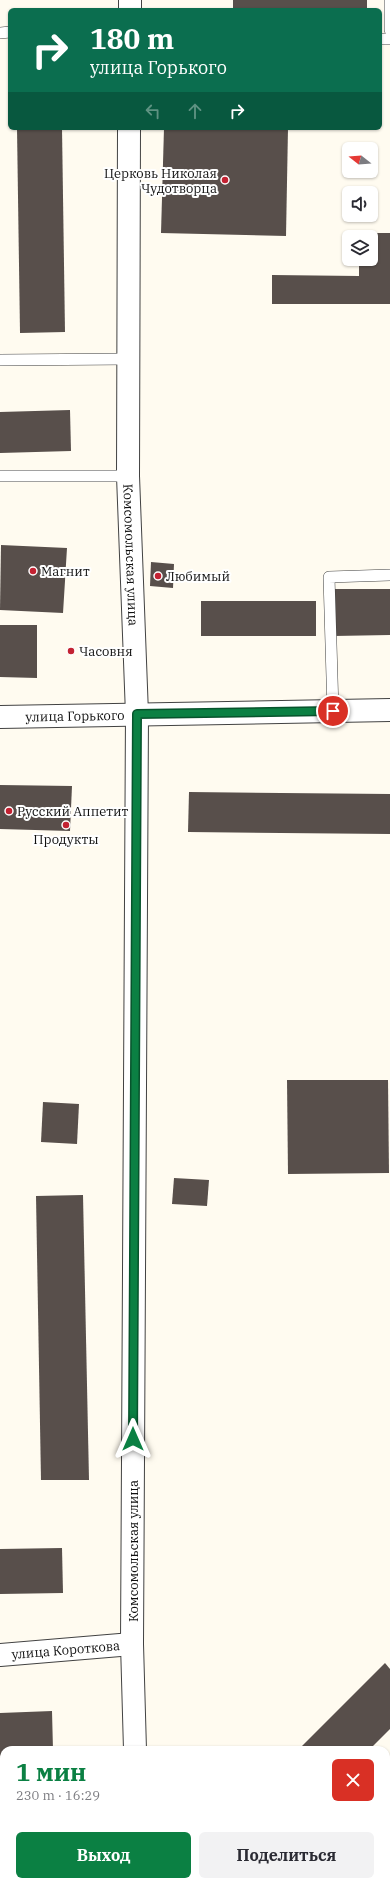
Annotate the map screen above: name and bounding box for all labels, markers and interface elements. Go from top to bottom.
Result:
text: 180 m [90,20,174,57]
icon: right [24,24,76,76]
text: улица Горького [90,56,227,79]
icon: left [142,100,164,122]
icon: ahead [184,100,206,122]
icon: right [226,100,248,122]
north arrow [342,142,378,178]
map controls [342,142,378,266]
place label: Церковь Николая Чудотворца [104,165,217,197]
marker: Церковь Николая Чудотворца [220,175,230,185]
button: sound [342,186,378,222]
button: layers [342,230,378,266]
street label: Комсомольская улица [119,484,142,626]
place label: Магнит [41,563,90,580]
marker: Магнит [28,566,38,576]
place label: Любимый [166,568,230,585]
marker: Любимый [153,571,163,581]
place label: Часовня [79,643,133,660]
marker: Часовня [66,646,76,656]
pin [316,694,350,728]
icon: arrive [322,700,344,722]
street label: улица Горького [25,707,125,726]
place label: Русский Аппетит [17,803,129,820]
marker: Русский Аппетит [4,806,14,816]
marker: Продукты [61,820,71,830]
place label: Продукты [33,831,99,848]
position arrow [112,1418,154,1460]
street label: Комсомольская улица [125,1480,142,1622]
street label: улица Короткова [11,1637,121,1663]
text: 1 мин [16,1756,86,1788]
button: close [332,1759,374,1801]
text: 230 m · 16:29 [16,1787,100,1804]
button: Выход [16,1832,191,1878]
button: Поделиться [199,1832,374,1878]

